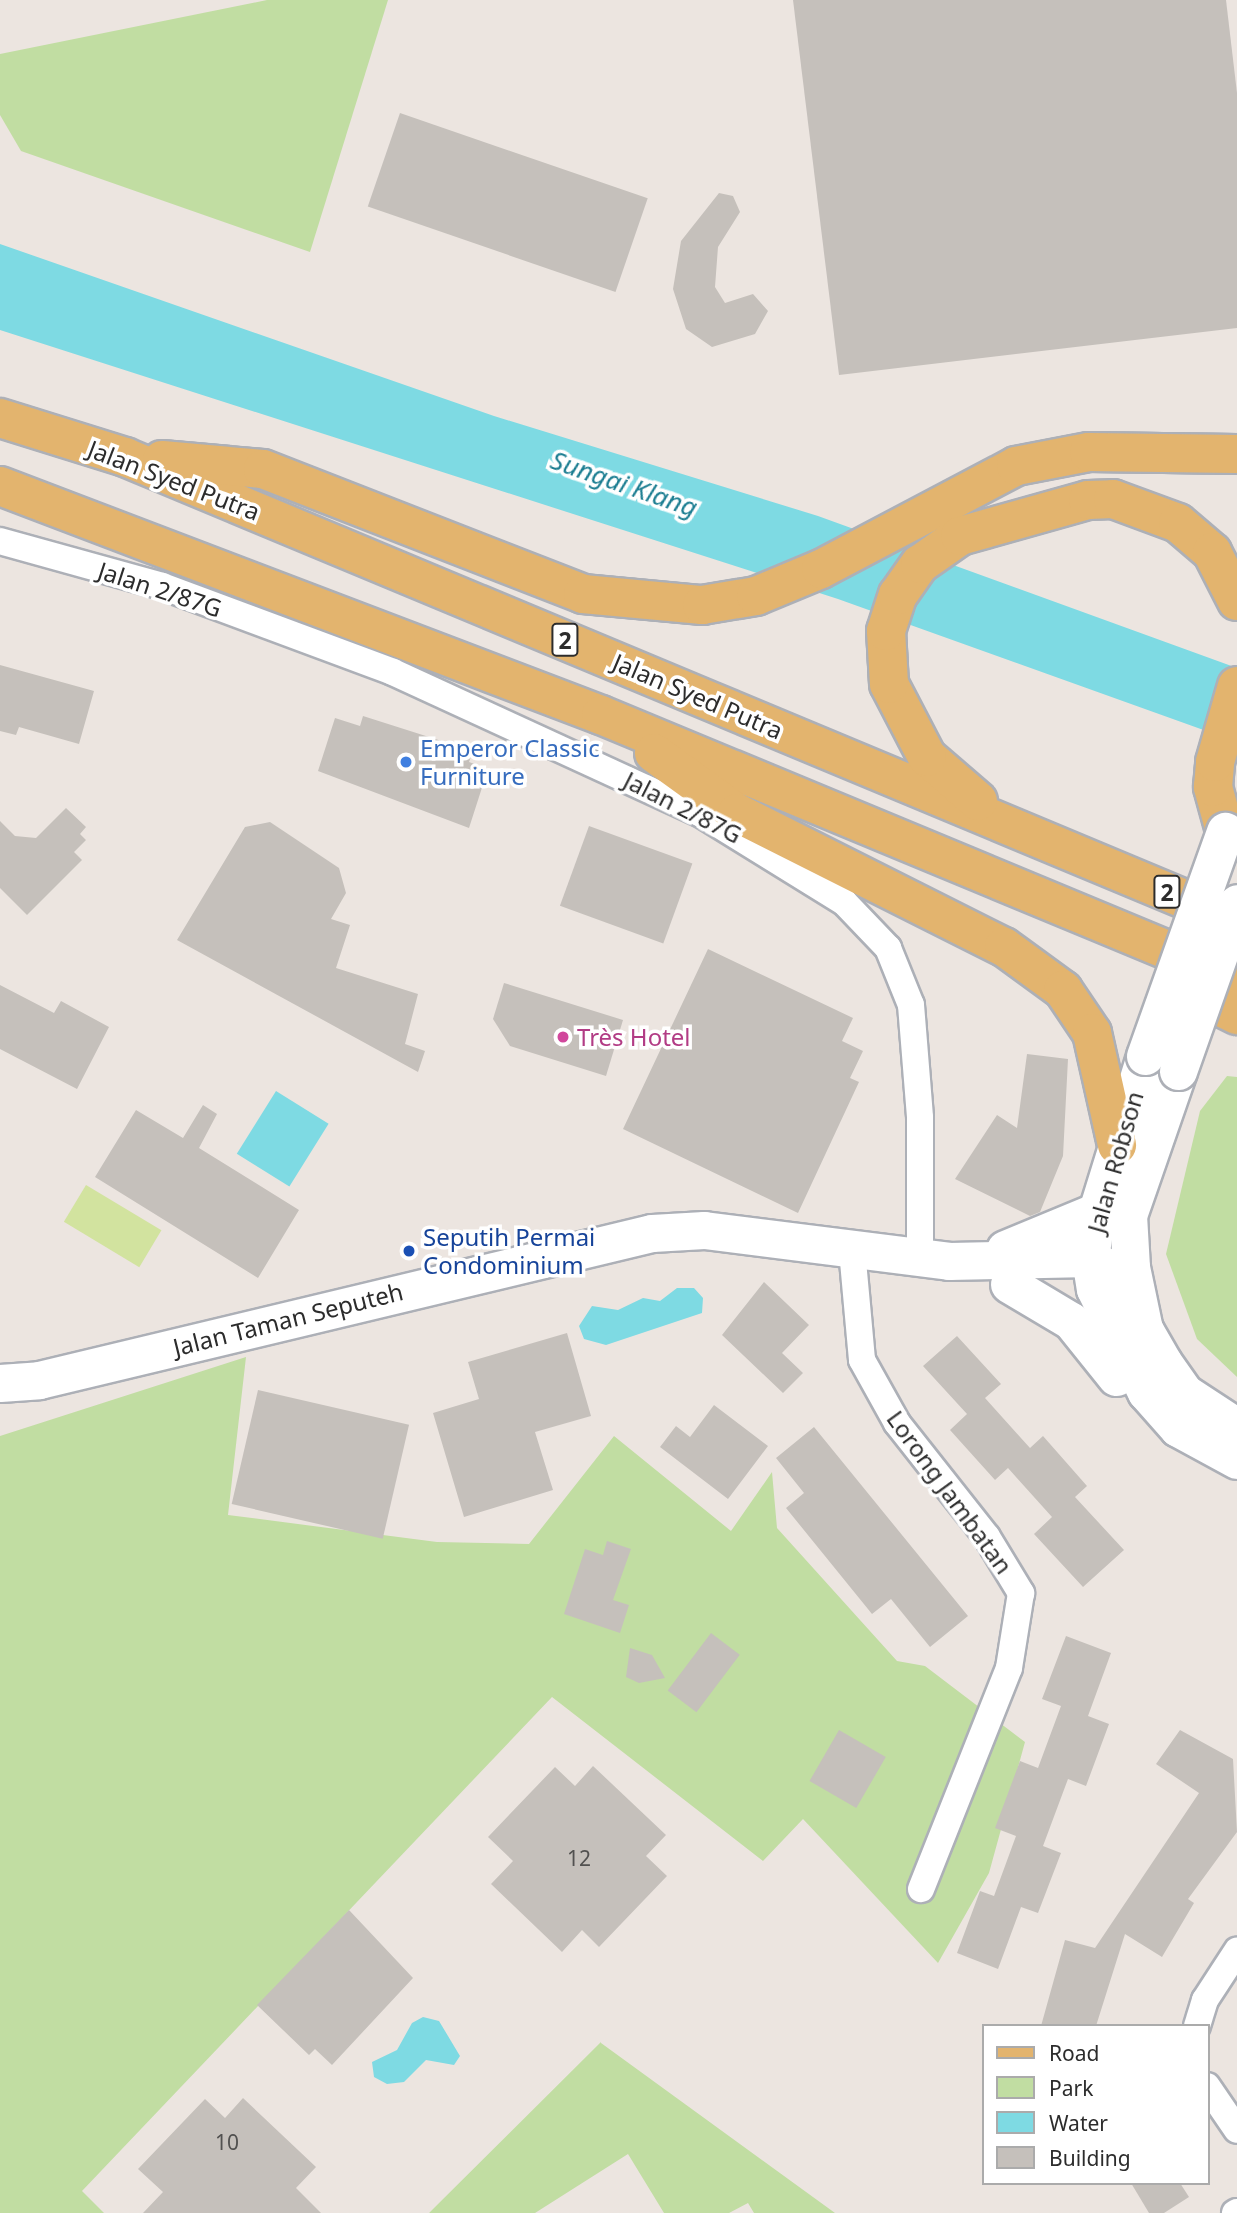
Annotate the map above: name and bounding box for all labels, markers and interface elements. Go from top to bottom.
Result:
street label: Jalan Syed Putra [84,434,264,526]
water label: Sungai Klang [547,444,701,524]
street label: Jalan 2/87G [95,555,225,623]
road number: 2 [551,620,579,660]
street label: Jalan Syed Putra [609,647,787,745]
place label: Emperor Classic Furniture [420,734,600,790]
marker: Emperor Classic Furniture [398,754,414,770]
street label: Jalan 2/87G [619,765,747,849]
road number: 2 [1153,872,1181,912]
place label: Très Hotel [577,1023,691,1051]
marker: Très Hotel [555,1029,571,1045]
street label: Jalan Robson [1081,1088,1149,1236]
place label: Seputih Permai Condominium [423,1223,595,1279]
marker: Seputih Permai Condominium [401,1243,417,1259]
street label: Jalan Taman Seputeh [170,1276,406,1362]
street label: Lorong Jambatan [881,1405,1019,1579]
house number: 12 [567,1845,591,1871]
legend [982,2024,1209,2185]
text: Road [1049,2039,1099,2067]
text: Park [1049,2074,1093,2102]
text: Water [1049,2109,1108,2137]
house number: 10 [215,2129,239,2155]
text: Building [1049,2144,1131,2172]

